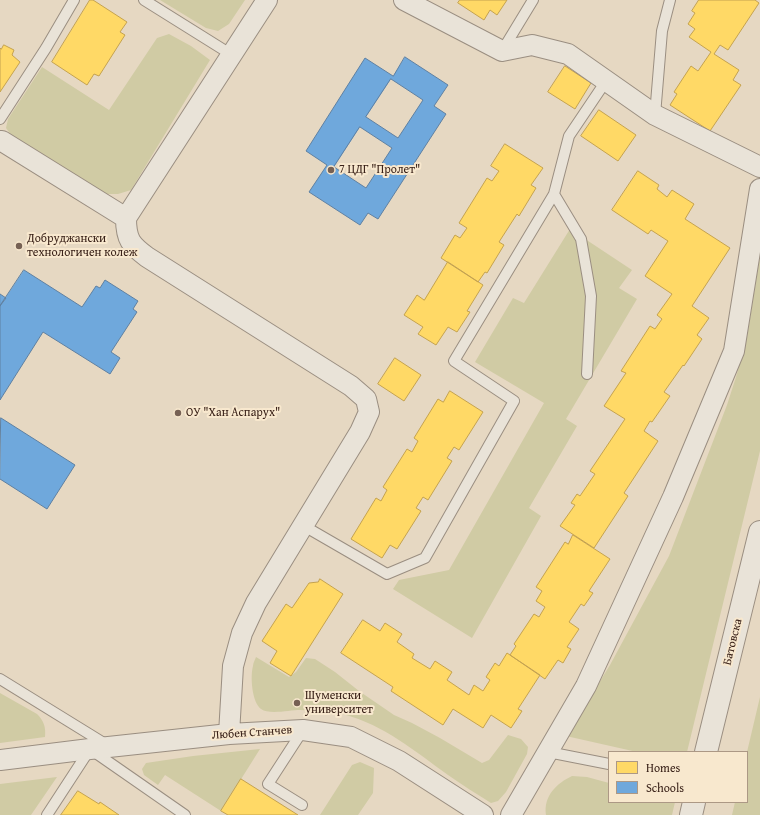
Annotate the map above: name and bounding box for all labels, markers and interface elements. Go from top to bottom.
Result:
place label: 7 ЦДГ "Пролет" [339,163,420,177]
marker: 7 ЦДГ "Пролет" [326,165,336,175]
place label: Добруджански технологичен колеж [27,232,138,260]
marker: Добруджански технологичен колеж [14,241,24,251]
place label: ОУ "Хан Аспарух" [186,406,280,420]
marker: ОУ "Хан Аспарух" [173,408,183,418]
street label: Батовска [720,617,746,667]
place label: Шуменски университет [305,689,373,717]
marker: Шуменски университет [292,698,302,708]
street label: Любен Станчев [211,723,293,743]
legend [608,751,748,803]
text: Homes [646,759,680,776]
text: Schools [646,779,684,796]

